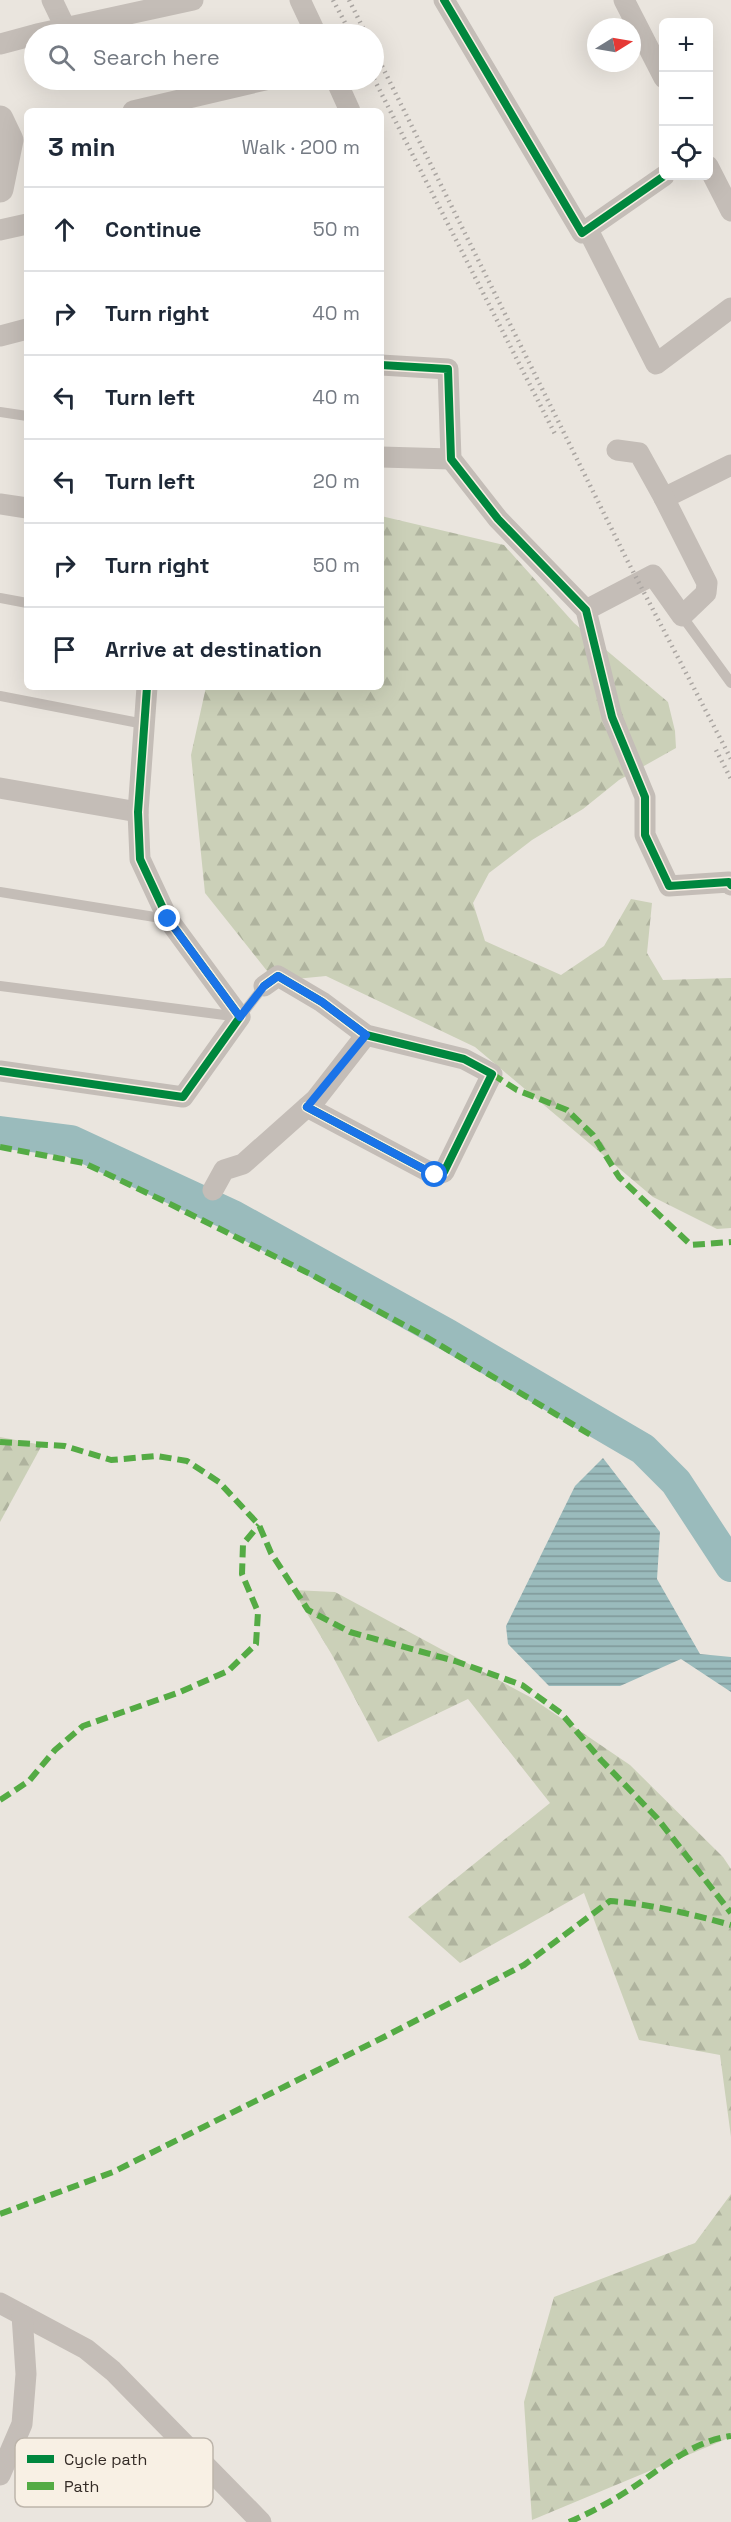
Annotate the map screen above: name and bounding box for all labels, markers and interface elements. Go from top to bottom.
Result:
north arrow [587,18,641,72]
map controls [659,18,713,180]
button: + [659,18,713,72]
search box [24,24,384,90]
icon: search [45,41,78,74]
text: Search here [93,43,220,71]
button: − [659,72,713,126]
button: locate [659,126,713,180]
text: 3 min [48,130,116,164]
text: Walk · 200 m [241,134,360,160]
icon: ahead [48,213,81,246]
text: Continue [105,215,201,243]
text: 50 m [313,216,360,242]
icon: right [48,297,81,330]
text: Turn right [105,299,210,327]
text: 40 m [312,300,360,326]
icon: left [48,381,81,414]
text: Turn left [105,383,195,411]
text: 40 m [312,384,360,410]
icon: left [48,465,81,498]
text: Turn left [105,467,195,495]
text: 20 m [313,468,360,494]
icon: right [48,549,81,582]
text: Turn right [105,551,210,579]
text: 50 m [313,552,360,578]
icon: arrive [48,633,81,666]
text: Arrive at destination [105,635,322,663]
route end [154,905,180,931]
route start [421,1161,447,1187]
legend [15,2438,213,2507]
text: Cycle path [64,2449,147,2470]
text: Path [64,2476,99,2497]

